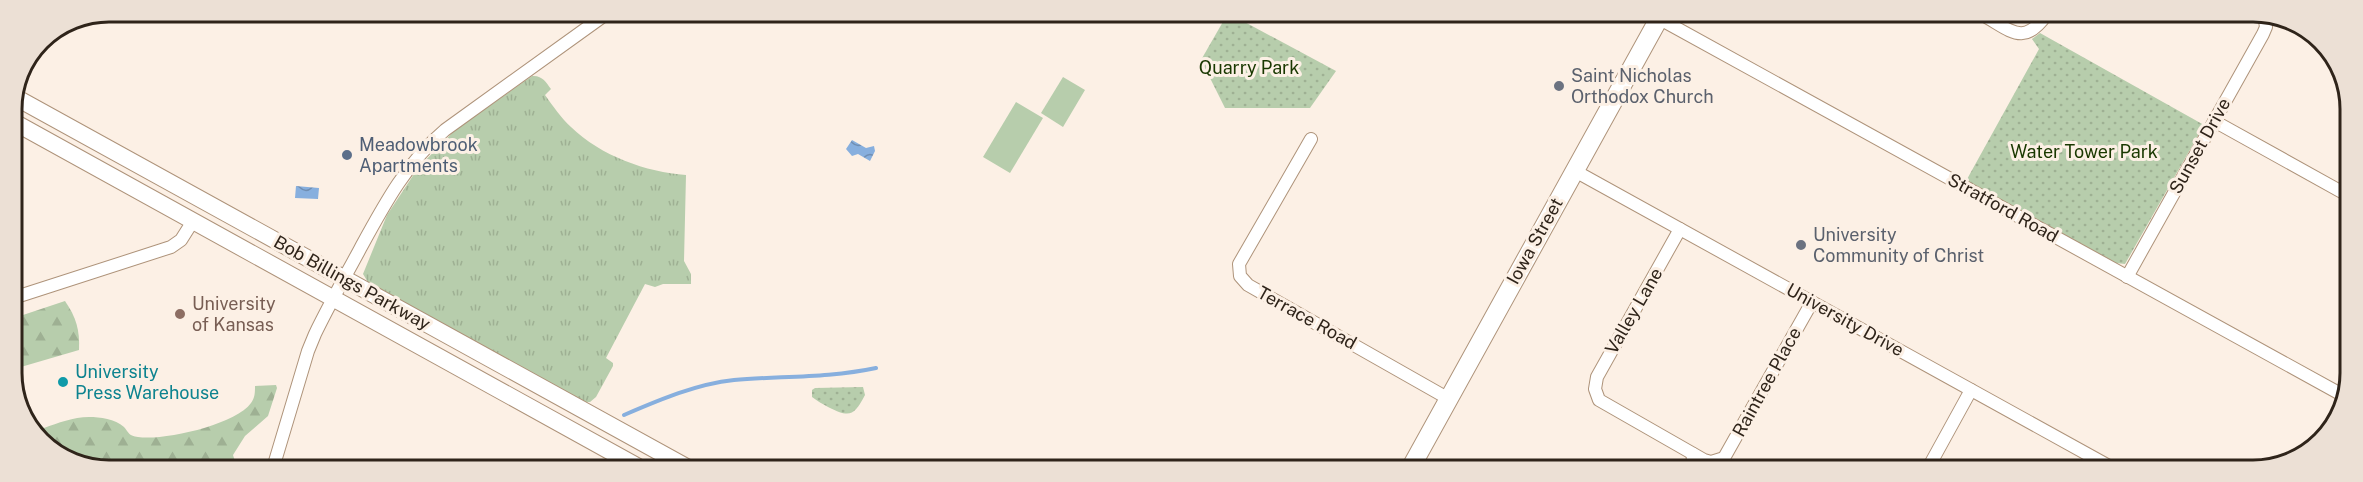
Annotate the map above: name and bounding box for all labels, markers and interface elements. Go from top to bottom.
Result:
park label: Quarry Park [1199,57,1299,78]
place label: Saint Nicholas Orthodox Church [1571,65,1714,107]
marker: Saint Nicholas Orthodox Church [1552,79,1566,93]
street label: Sunset Drive [2165,94,2235,197]
place label: Meadowbrook Apartments [359,134,478,176]
park label: Water Tower Park [2010,141,2158,162]
marker: Meadowbrook Apartments [340,148,354,162]
street label: Stratford Road [1944,169,2062,247]
street label: Iowa Street [1502,194,1567,288]
place label: University Community of Christ [1813,224,1984,266]
street label: Bob Billings Parkway [270,231,434,334]
marker: University Community of Christ [1794,238,1808,252]
street label: Valley Lane [1600,264,1667,358]
street label: University Drive [1783,279,1908,361]
street label: Terrace Road [1254,282,1360,353]
place label: University of Kansas [192,293,276,335]
marker: University of Kansas [173,307,187,321]
street label: Raintree Place [1728,323,1805,440]
place label: University Press Warehouse [75,361,219,403]
marker: University Press Warehouse [56,375,70,389]

